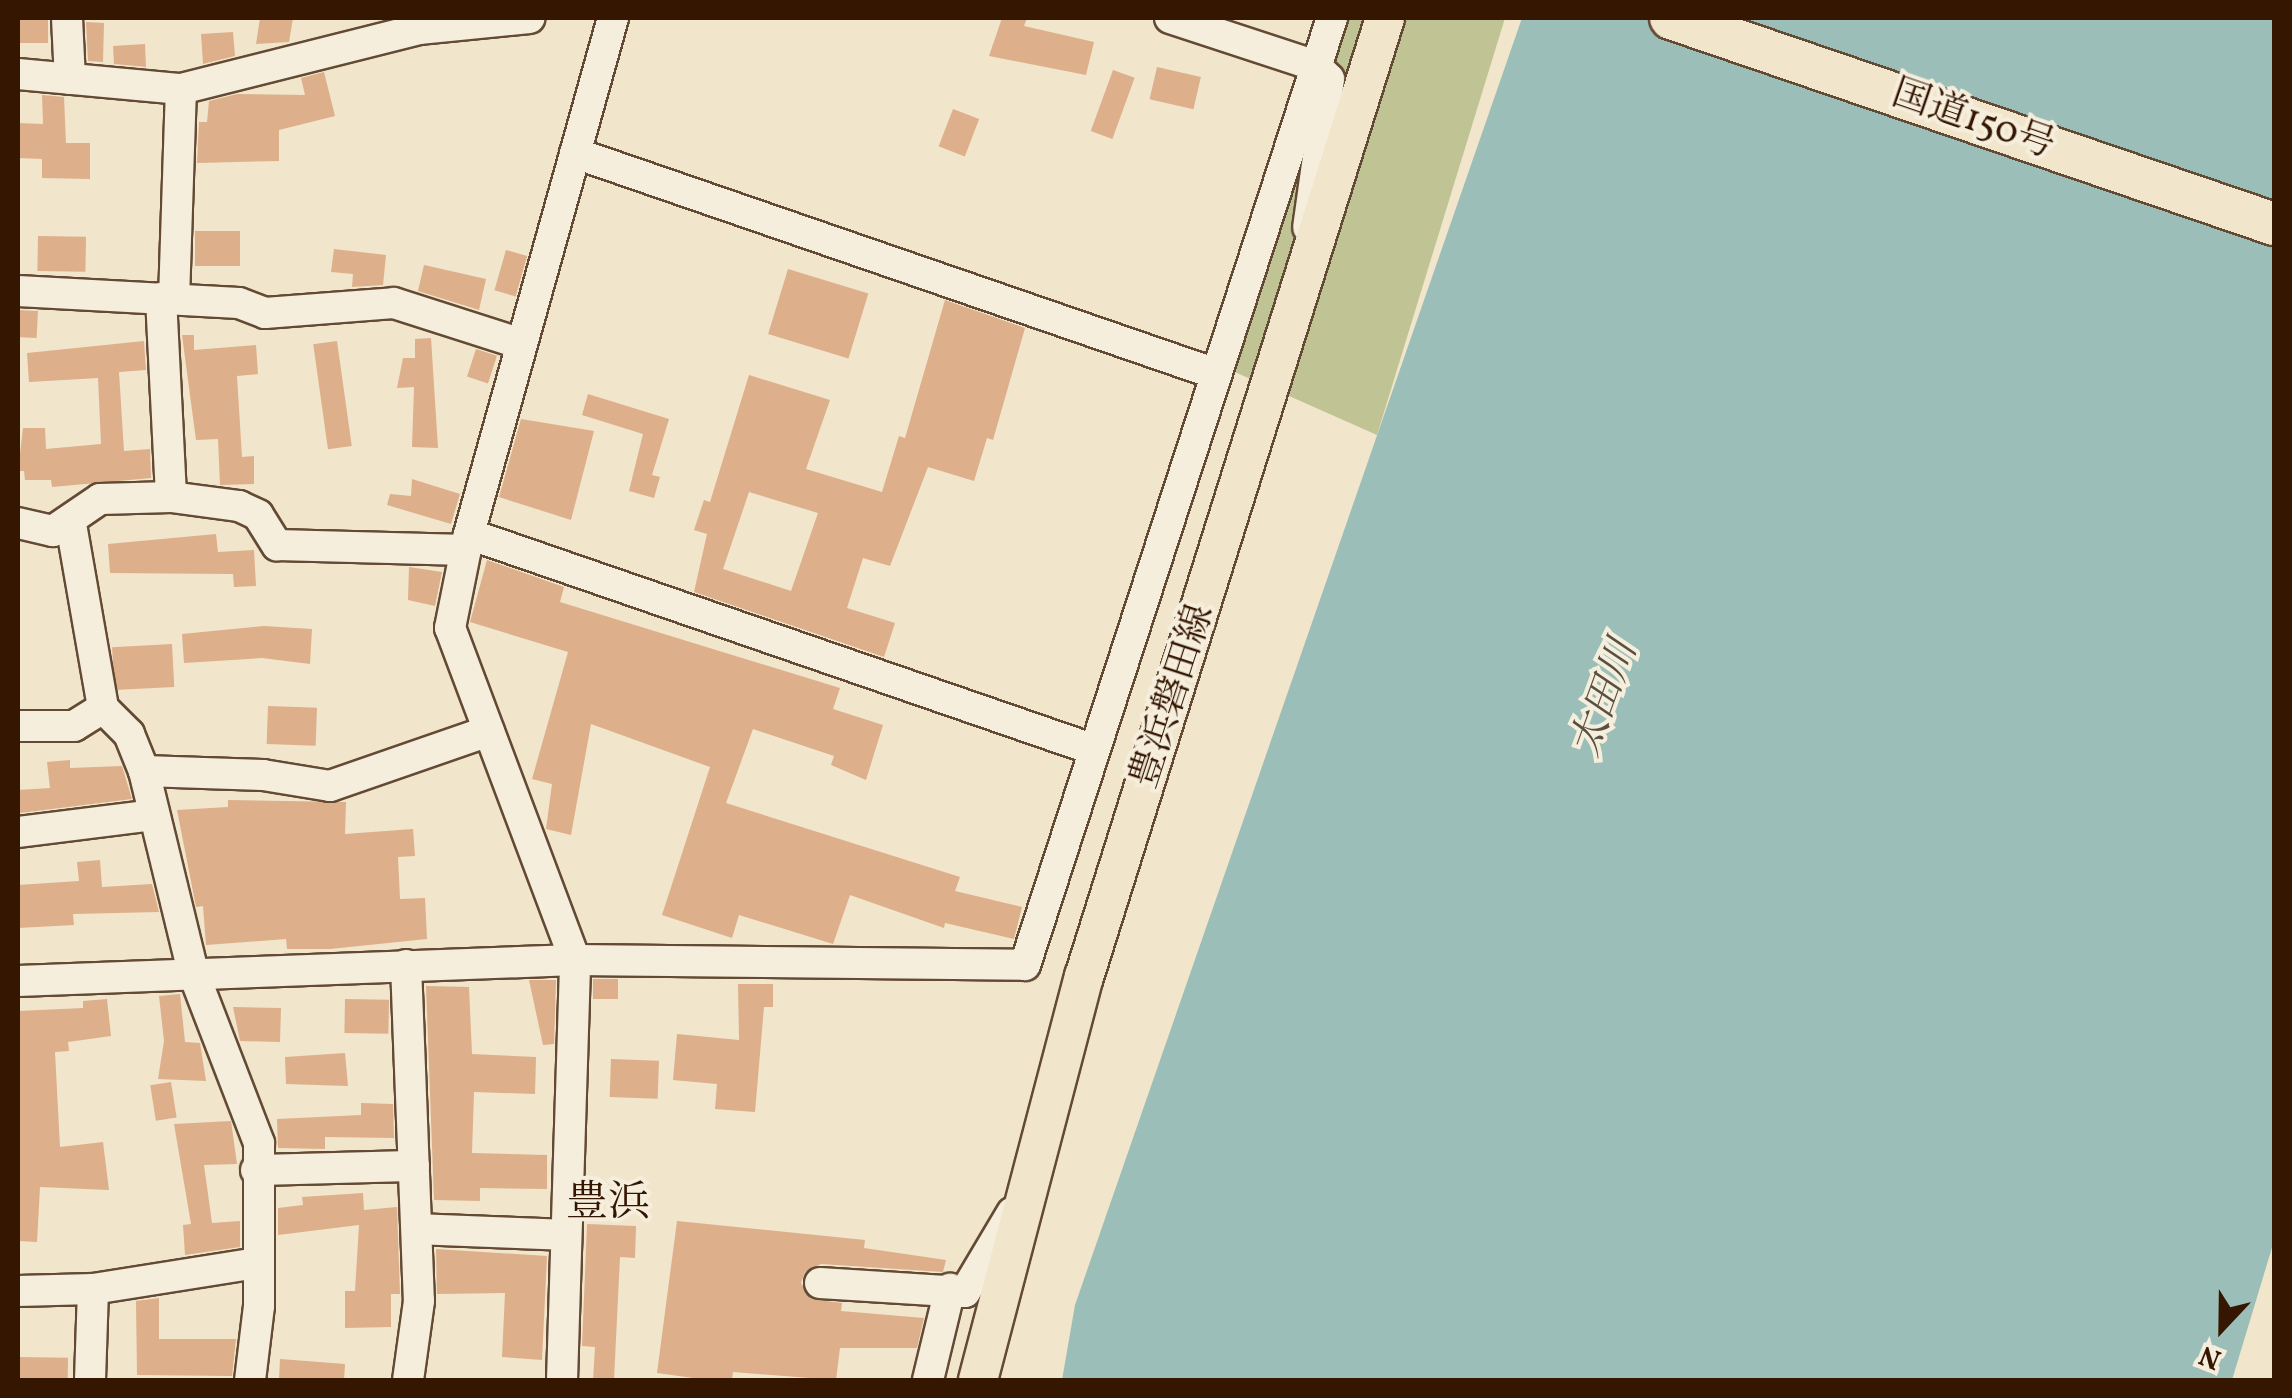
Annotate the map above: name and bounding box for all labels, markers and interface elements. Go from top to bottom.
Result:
street label: 国道150号 [1886,72,2060,170]
street label: 豊浜磐田線 [1123,600,1225,794]
water label: 太田川 [1563,634,1649,764]
district label: 豊浜 [566,1180,650,1230]
north arrow [2172,1278,2272,1378]
text: N [2194,1334,2227,1378]

